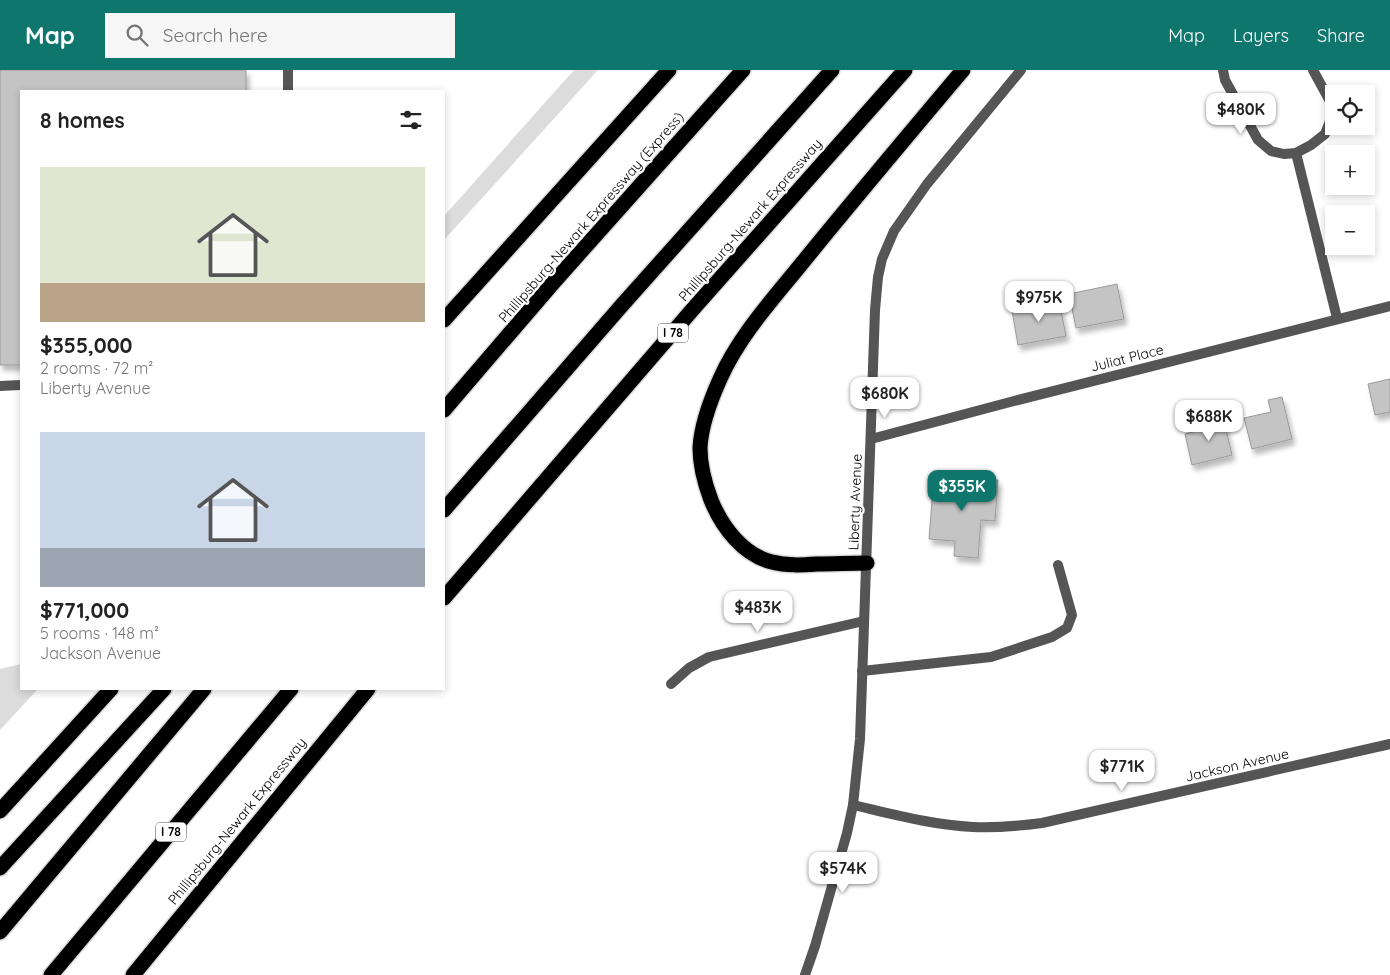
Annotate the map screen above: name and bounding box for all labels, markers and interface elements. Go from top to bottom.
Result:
search box [105,13,455,58]
text: Map [25,20,75,50]
icon: search [123,21,151,49]
text: Search here [163,23,268,47]
text: Map [1168,24,1205,47]
text: Layers [1233,24,1289,47]
text: Share [1317,24,1365,47]
map controls [1325,85,1375,255]
button: locate [1325,85,1375,135]
pin: $480K [1206,92,1276,135]
text: $480K [1217,99,1265,119]
icon: filters [397,106,425,134]
text: 8 homes [40,107,125,133]
street label: Phillipsburg-Newark Expressway (Express) [495,108,687,326]
street label: Phillipsburg-Newark Expressway [674,135,826,305]
button: + [1325,145,1375,195]
icon: home [188,200,278,290]
button: − [1325,205,1375,255]
pin: $975K [1004,280,1074,323]
text: $975K [1016,287,1062,307]
road number: I 78 [658,324,688,342]
text: $355,000 [40,332,132,358]
street label: Juliat Place [1089,340,1165,376]
text: 2 rooms · 72 m² [40,358,153,378]
pin: $680K [850,376,920,419]
text: Liberty Avenue [40,378,150,398]
text: $680K [861,383,909,403]
pin: $688K [1174,400,1244,442]
text: $688K [1186,406,1232,426]
street label: Liberty Avenue [844,453,866,551]
icon: home [188,465,278,555]
pin: $355K [927,470,997,512]
text: $355K [938,476,986,496]
pin: $483K [723,590,793,633]
text: $771,000 [40,597,129,623]
text: $483K [735,597,781,617]
text: 5 rooms · 148 m² [40,623,159,643]
text: Jackson Avenue [40,643,161,663]
street label: Phillipsburg-Newark Expressway [164,734,310,908]
street label: Jackson Avenue [1183,744,1291,786]
pin: $771K [1087,750,1157,792]
text: $771K [1100,756,1144,776]
road number: I 78 [156,822,186,842]
pin: $574K [808,852,878,894]
text: $574K [820,858,866,878]

